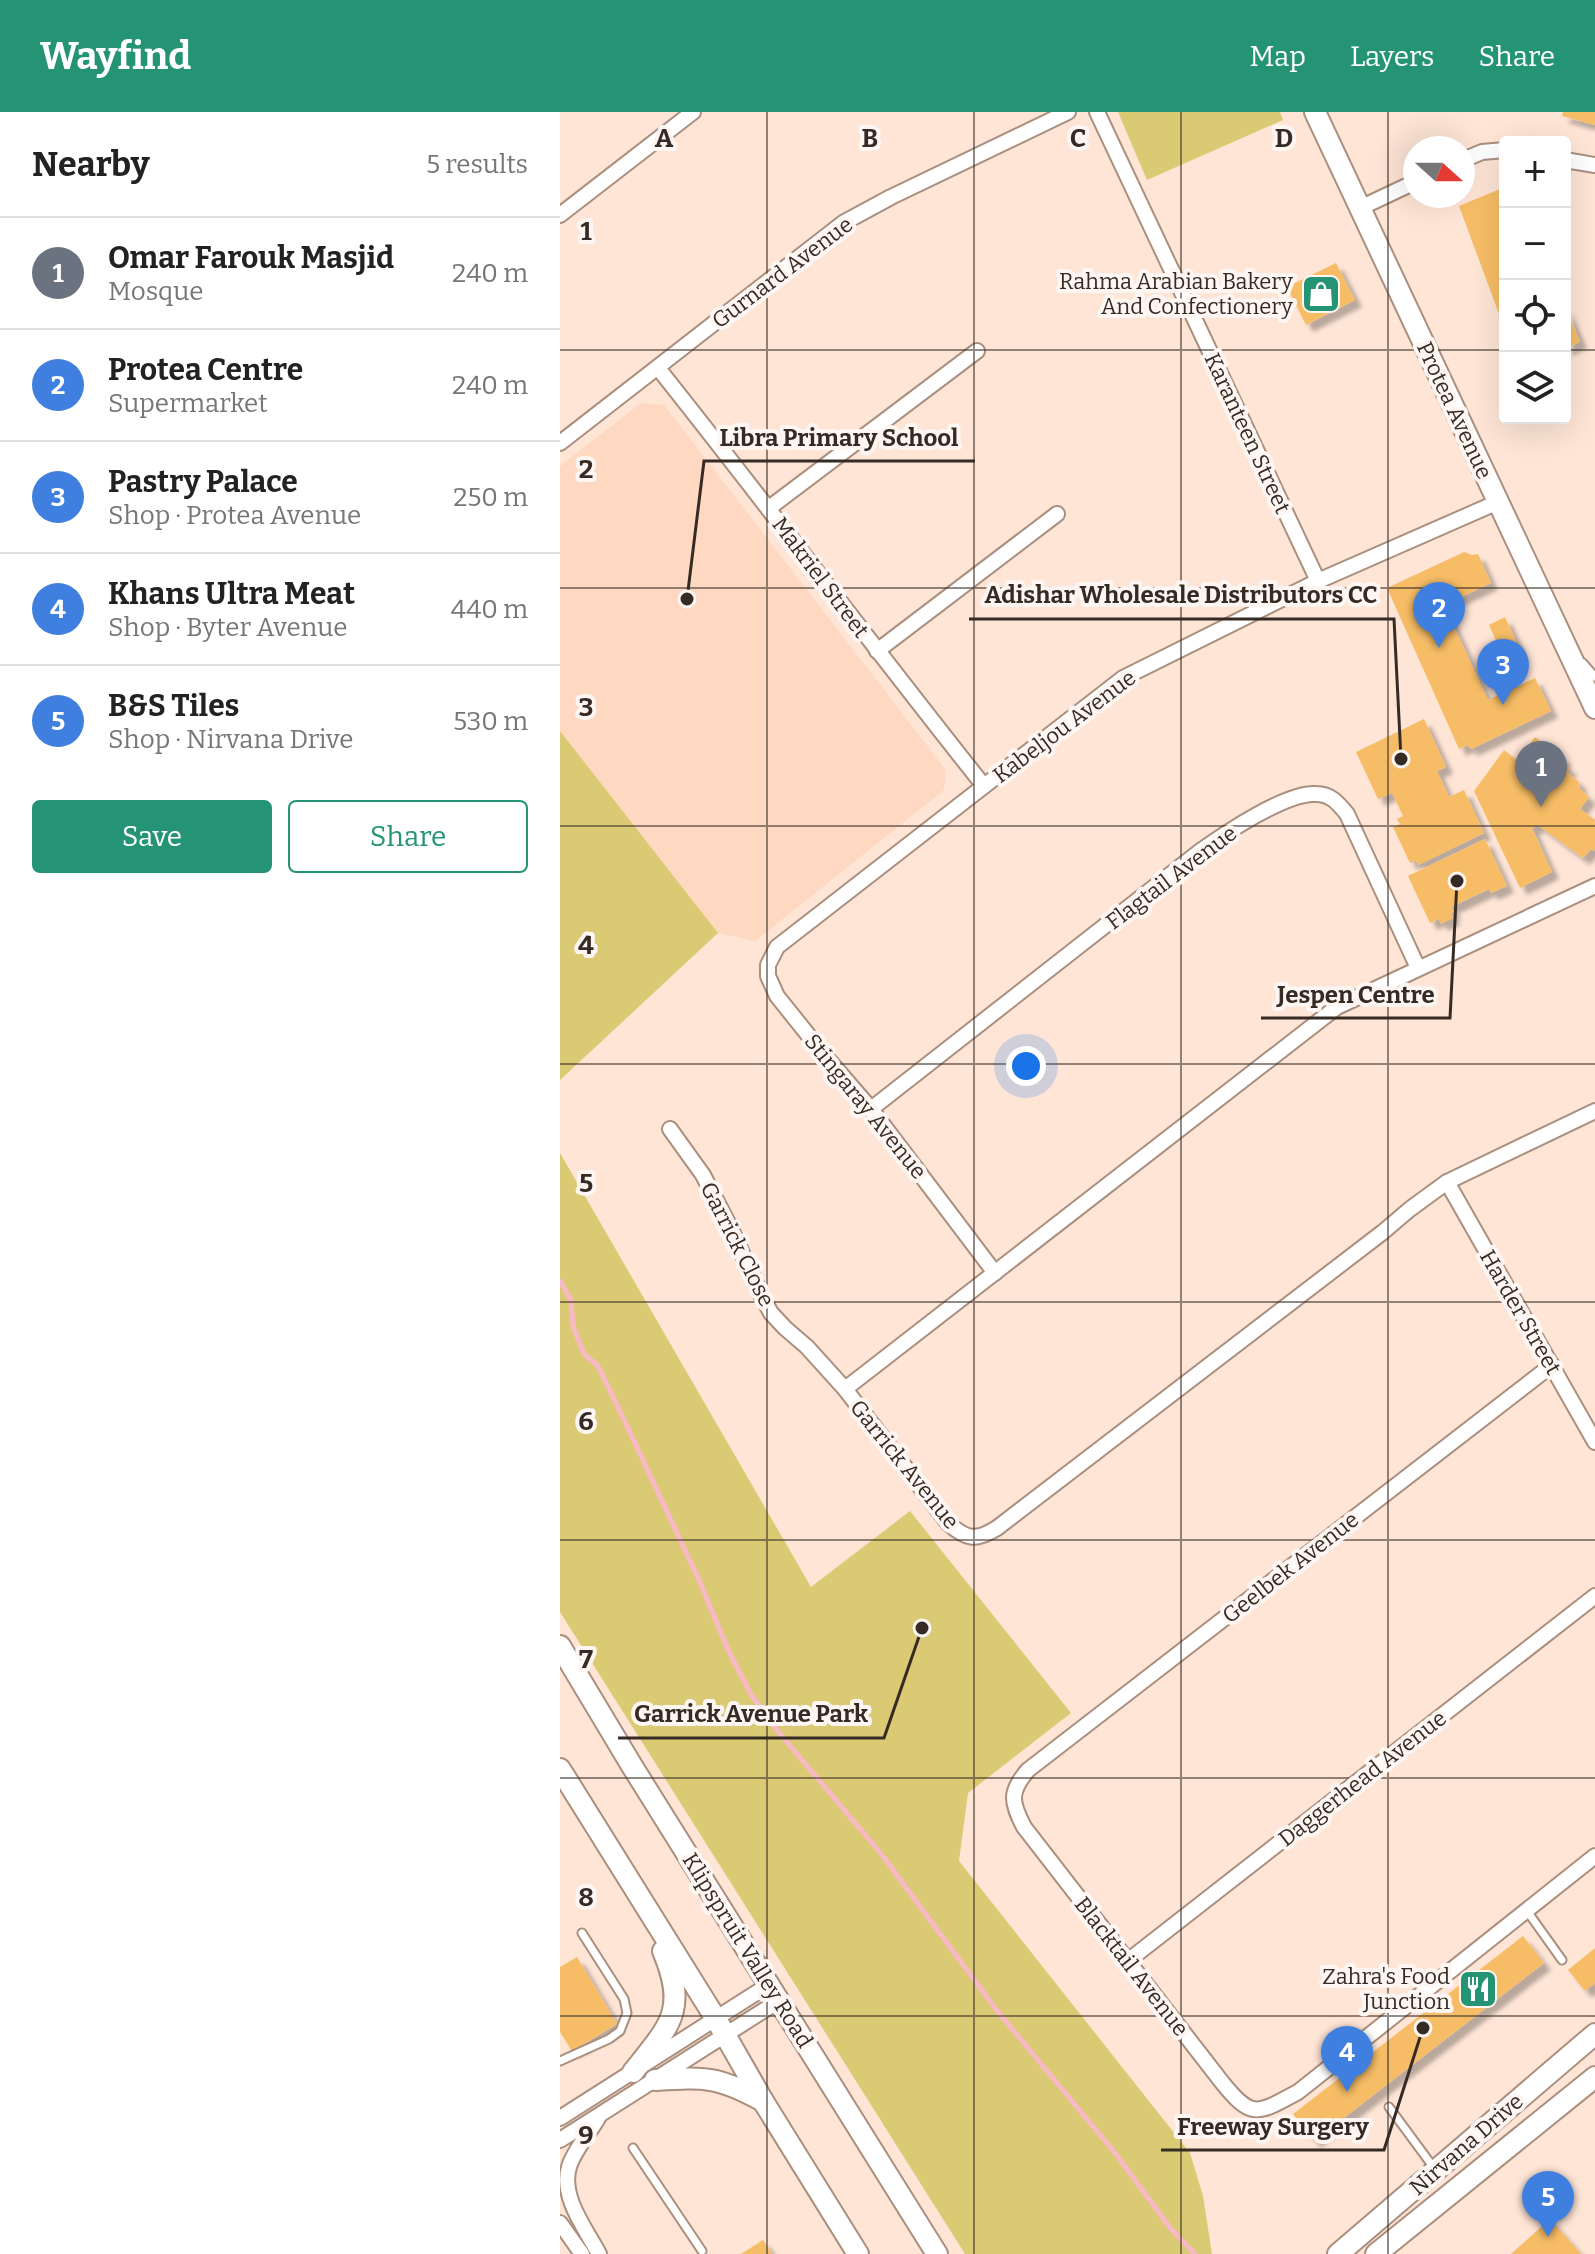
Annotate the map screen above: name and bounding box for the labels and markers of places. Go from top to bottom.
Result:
place label: Rahma Arabian Bakery And Confectionery [1059,268,1293,320]
shop icon: Rahma Arabian Bakery And Confectionery [1300,273,1342,315]
callout: Libra Primary School [704,413,975,461]
callout: Adishar Wholesale Distributors CC [969,571,1394,619]
pin: 2 [1413,582,1465,648]
pin: 3 [1477,639,1529,705]
pin: 1 [1515,741,1567,807]
callout: Jespen Centre [1261,970,1450,1018]
callout: Garrick Avenue Park [618,1690,884,1738]
place label: Zahra's Food Junction [1322,1963,1450,2015]
restaurant icon: Zahra's Food Junction [1457,1968,1499,2010]
pin: 4 [1321,2026,1373,2092]
callout: Freeway Surgery [1161,2102,1384,2150]
pin: 5 [1522,2171,1574,2237]

